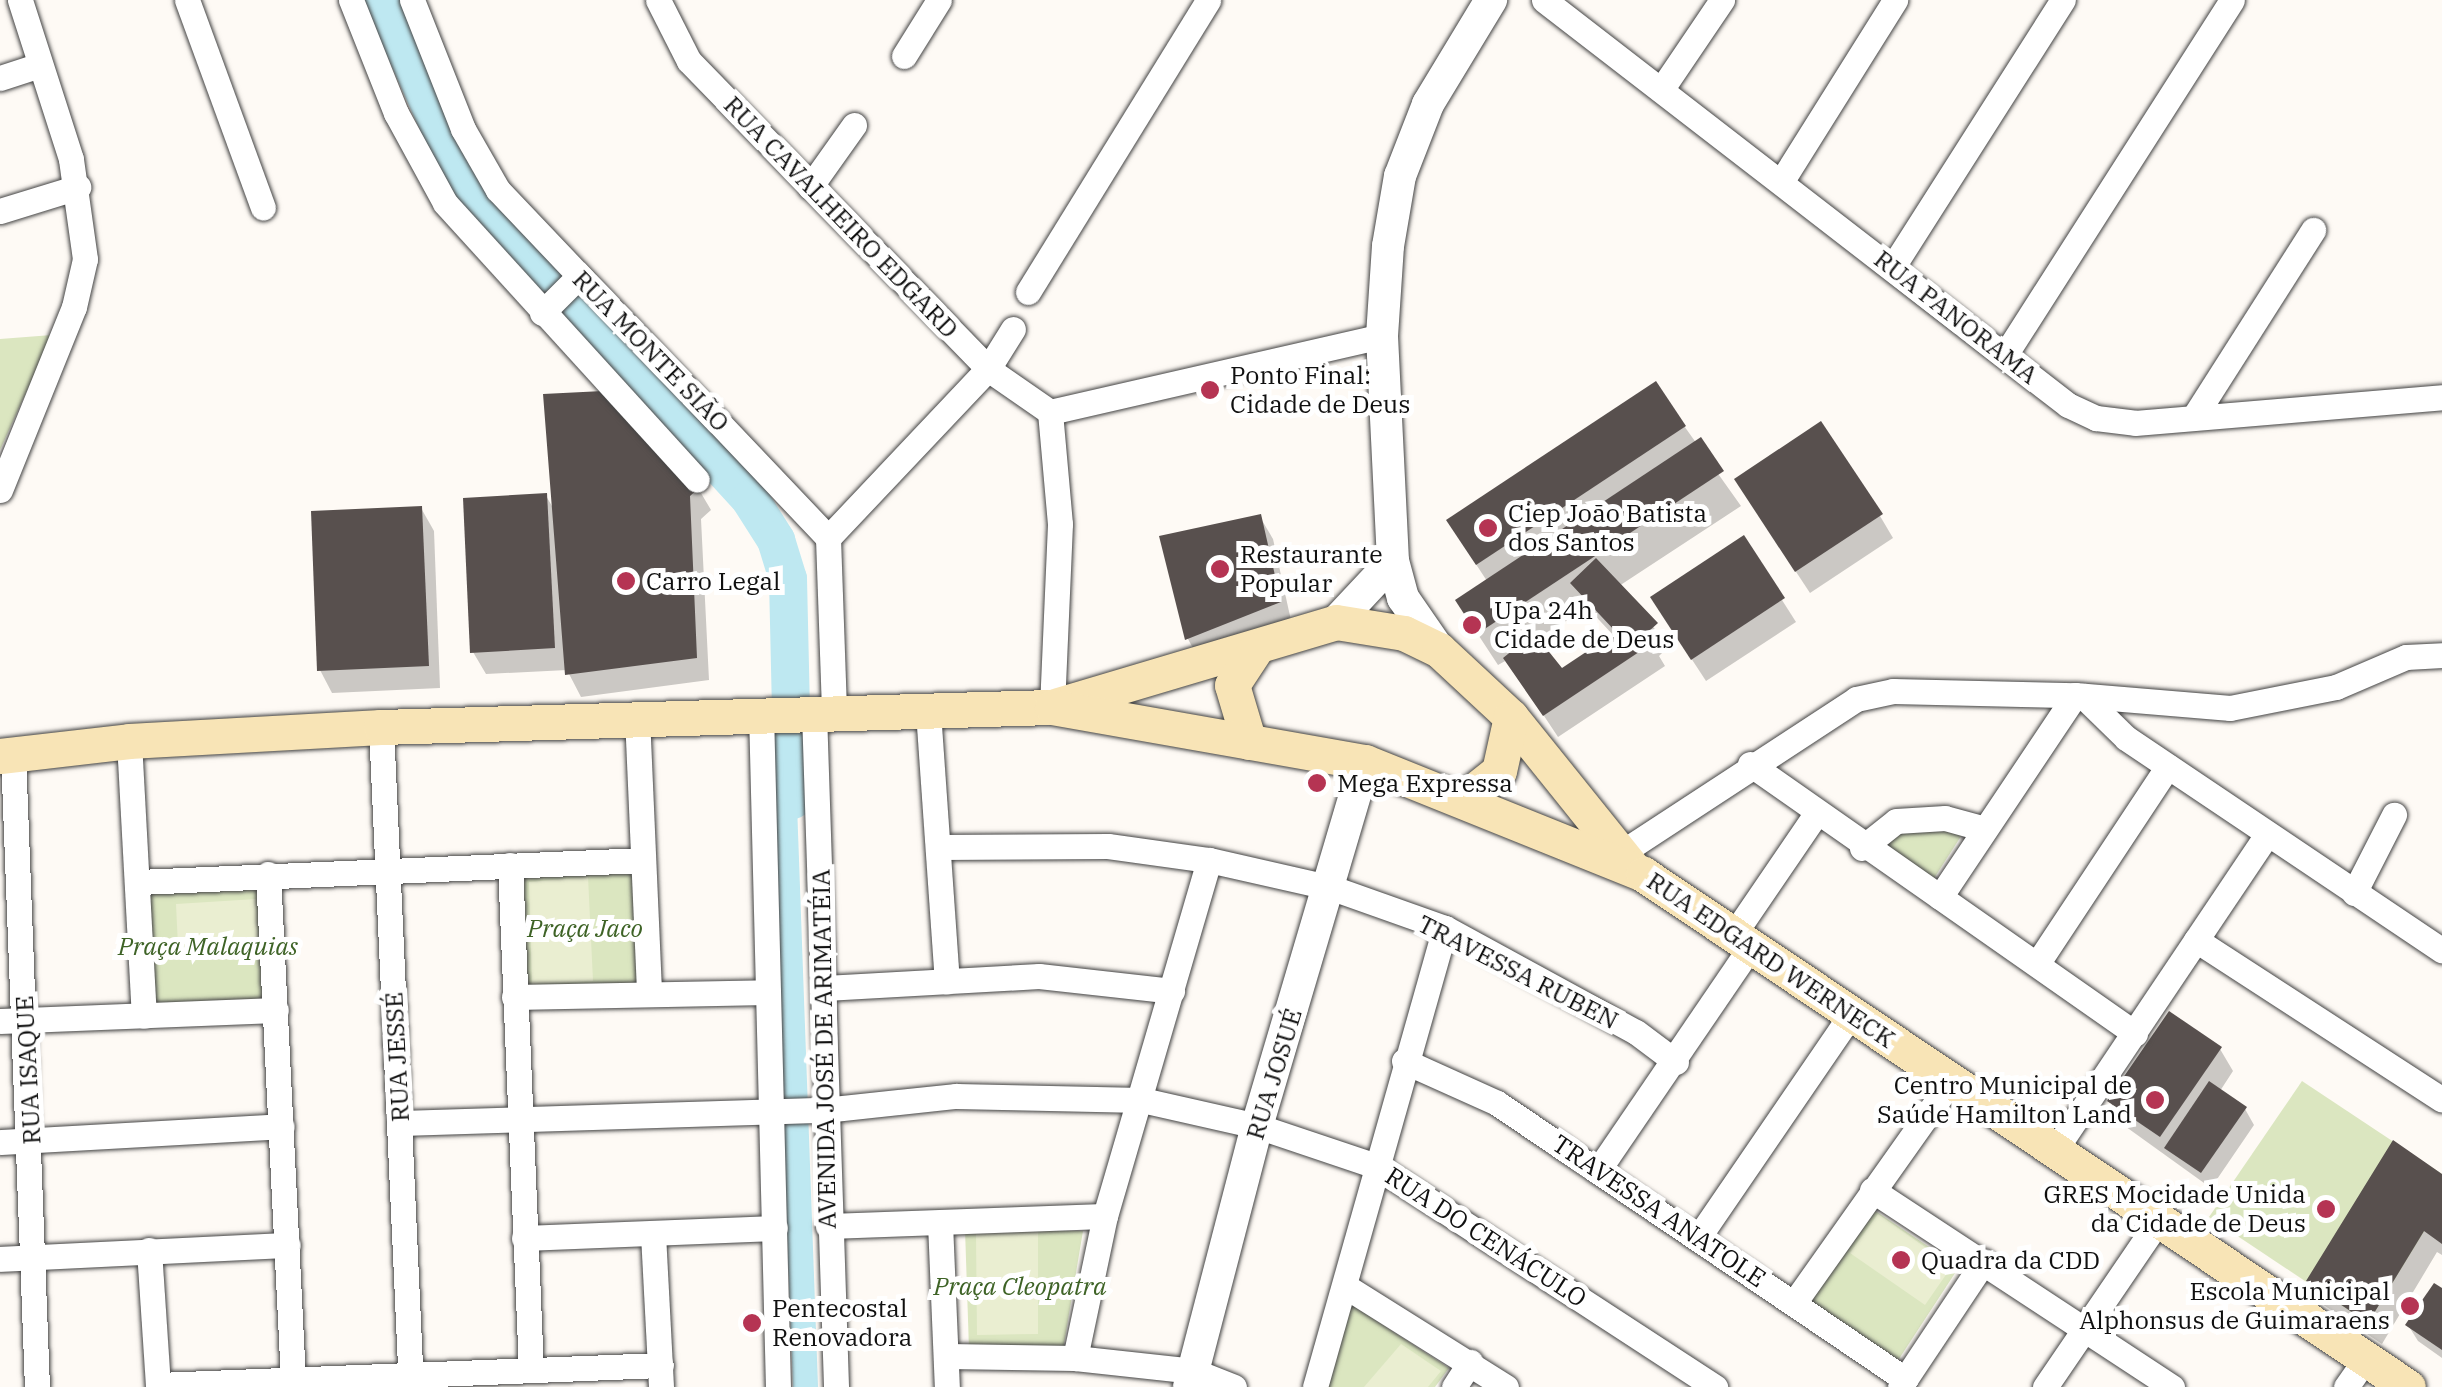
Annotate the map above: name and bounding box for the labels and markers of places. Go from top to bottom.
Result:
place label: Ponto Final: Cidade de Deus [1230,361,1410,420]
marker: Ponto Final: Cidade de Deus [1199,379,1221,401]
place label: Ciep João Batista dos Santos [1508,499,1707,558]
marker: Ciep João Batista dos Santos [1477,517,1499,539]
place label: Restaurante Popular [1240,540,1383,599]
marker: Restaurante Popular [1209,558,1231,580]
place label: Carro Legal [646,566,781,596]
marker: Carro Legal [615,570,637,592]
place label: Upa 24h Cidade de Deus [1494,596,1674,655]
marker: Upa 24h Cidade de Deus [1459,612,1485,638]
place label: Mega Expressa [1337,768,1513,798]
marker: Mega Expressa [1306,772,1328,794]
place label: Centro Municipal de Saúde Hamilton Land [1877,1071,2132,1130]
marker: Centro Municipal de Saúde Hamilton Land [2142,1087,2168,1113]
place label: GRES Mocidade Unida da Cidade de Deus [2043,1180,2306,1239]
marker: GRES Mocidade Unida da Cidade de Deus [2315,1198,2337,1220]
place label: Quadra da CDD [1921,1245,2100,1275]
marker: Quadra da CDD [1890,1249,1912,1271]
place label: Escola Municipal Alphonsus de Guimaraens [2079,1277,2390,1336]
place label: Pentecostal Renovadora [772,1294,912,1353]
marker: Escola Municipal Alphonsus de Guimaraens [2399,1295,2421,1317]
marker: Pentecostal Renovadora [741,1312,763,1334]

